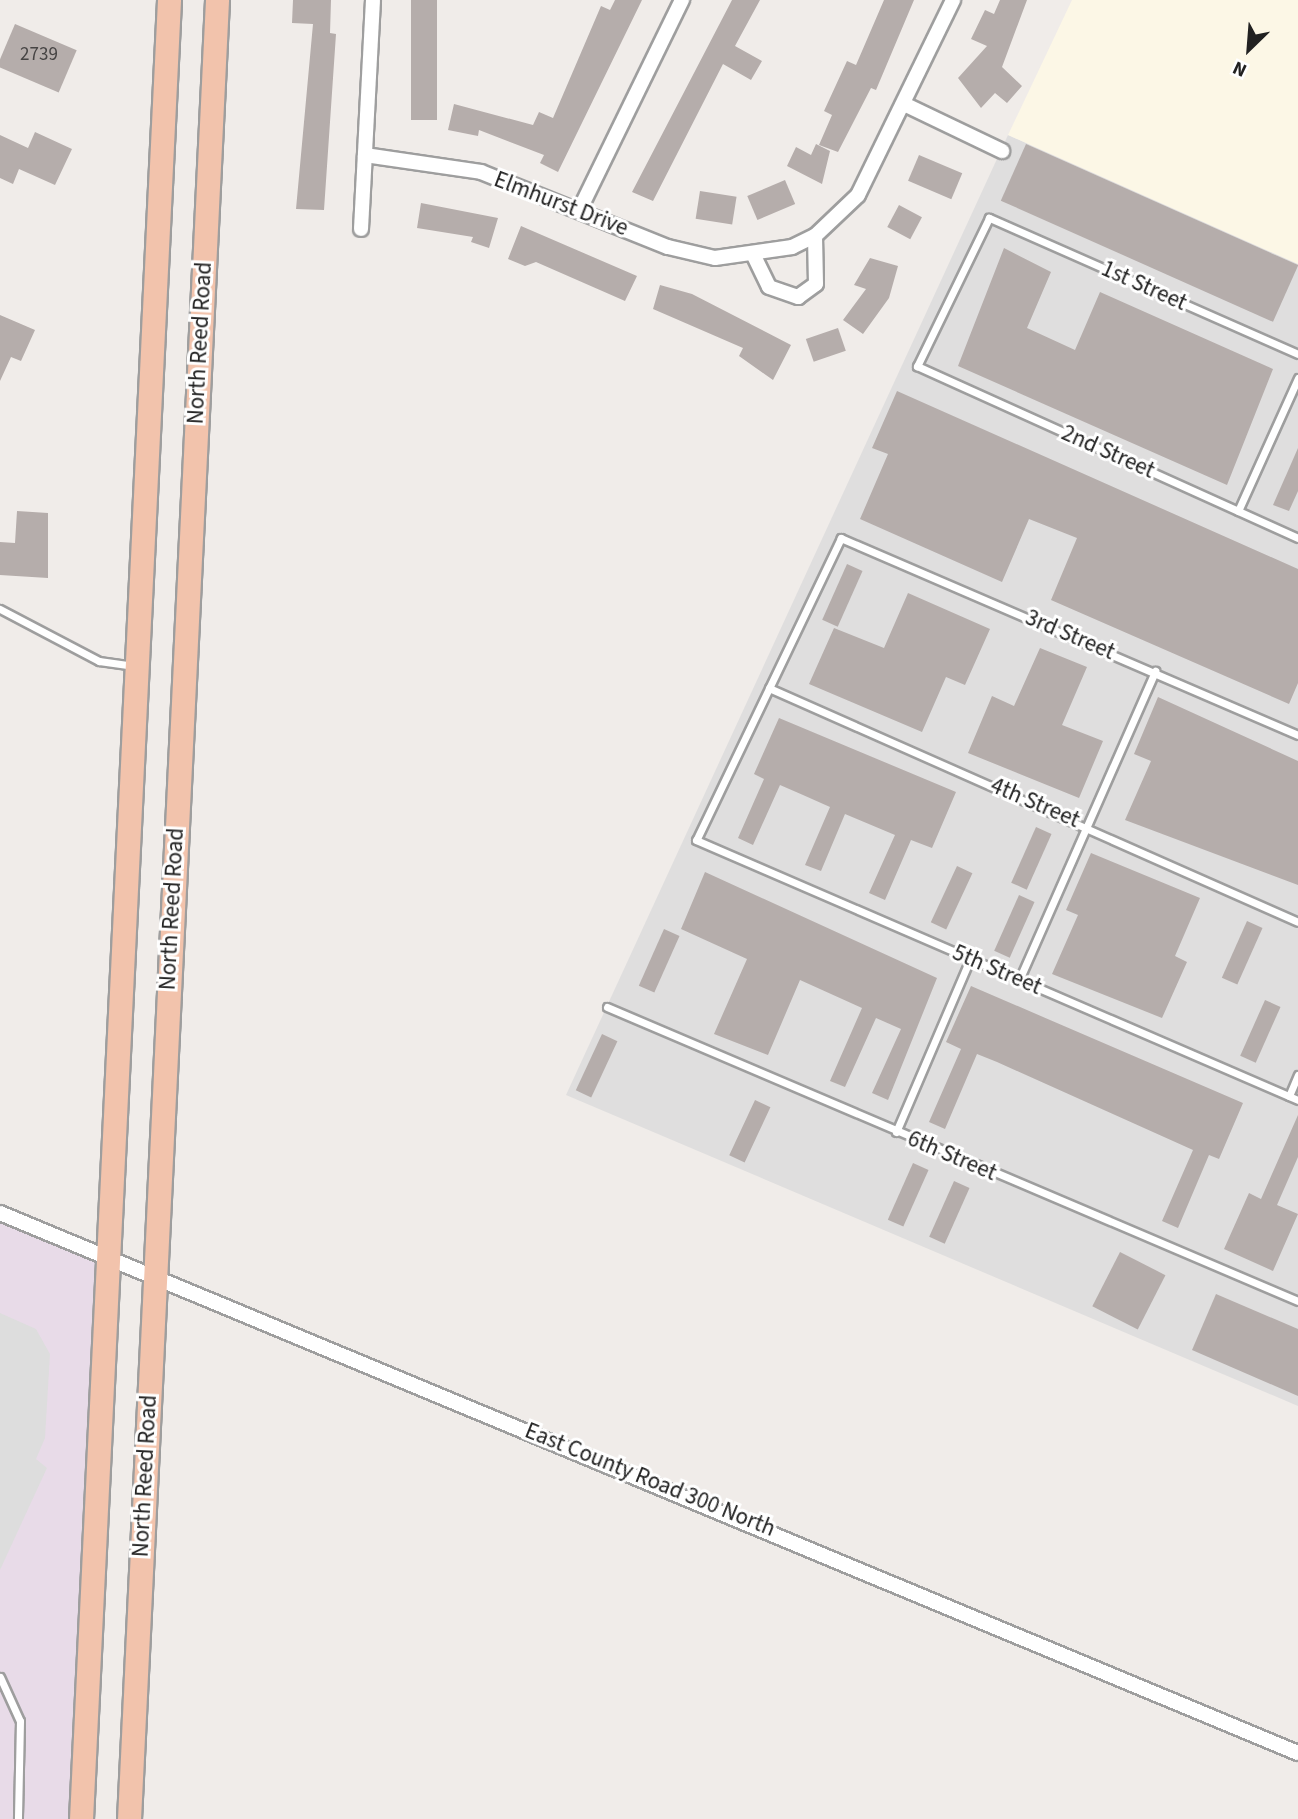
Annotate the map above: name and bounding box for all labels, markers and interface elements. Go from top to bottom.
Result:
north arrow [1214,14,1284,84]
house number: 2739 [20,44,58,66]
text: N [1228,54,1251,83]
street label: Elmhurst Drive [490,166,632,242]
street label: 1st Street [1097,255,1191,317]
street label: North Reed Road [182,261,218,425]
street label: 2nd Street [1057,419,1159,485]
street label: 3rd Street [1021,604,1119,666]
street label: 4th Street [986,772,1084,834]
street label: North Reed Road [154,827,190,991]
street label: 5th Street [948,939,1046,1001]
street label: 6th Street [903,1125,1001,1187]
street label: North Reed Road [127,1394,163,1558]
street label: East County Road 300 North [521,1417,779,1543]

